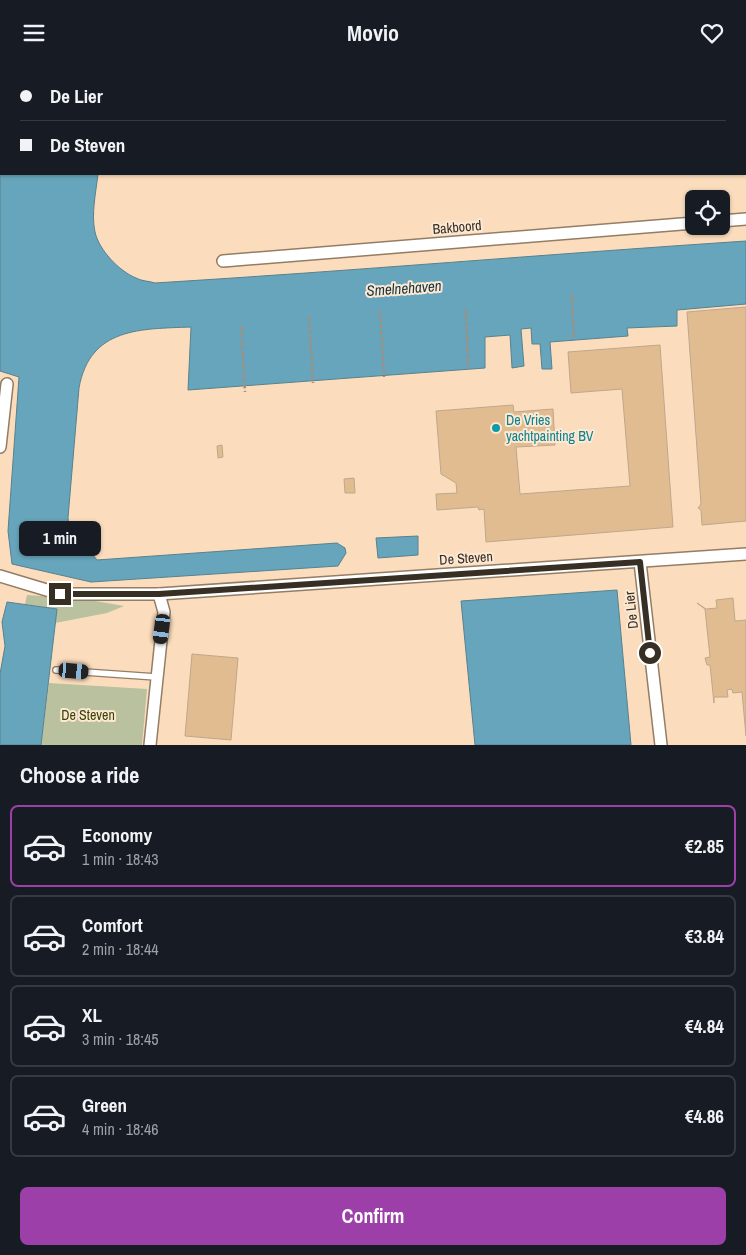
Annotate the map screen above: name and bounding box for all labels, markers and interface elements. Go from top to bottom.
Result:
text: Movio [347,18,399,48]
icon: menu [20,19,48,47]
icon: heart [698,19,726,47]
text: De Lier [50,83,103,109]
text: De Steven [50,132,125,158]
map controls [685,190,730,235]
button: locate [685,190,730,235]
street label: Bakboord [432,216,482,238]
water label: Smelnehaven [366,275,442,301]
place label: De Vries yachtpainting BV [506,411,594,445]
marker: De Vries yachtpainting BV [490,422,502,434]
callout: 1 min [19,521,101,557]
text: 1 min [43,527,77,549]
street label: De Steven [439,547,493,569]
route end [49,583,71,605]
street label: De Lier [620,590,642,630]
car [152,613,171,645]
route start [639,642,661,664]
car [58,662,89,680]
park label: De Steven [61,706,115,724]
text: Choose a ride [20,760,139,790]
text: Economy [82,822,152,848]
icon: car [22,824,67,869]
text: €2.85 [685,833,724,859]
text: 1 min · 18:43 [82,848,159,870]
text: Comfort [82,912,143,938]
icon: car [22,914,67,959]
text: €3.84 [685,923,724,949]
text: 2 min · 18:44 [82,938,159,960]
text: XL [82,1002,102,1028]
icon: car [22,1004,67,1049]
text: €4.84 [685,1013,724,1039]
text: 3 min · 18:45 [82,1028,159,1050]
text: Green [82,1092,127,1118]
icon: car [22,1094,67,1139]
text: €4.86 [685,1103,724,1129]
text: 4 min · 18:46 [82,1118,159,1140]
button: Confirm [20,1187,726,1245]

